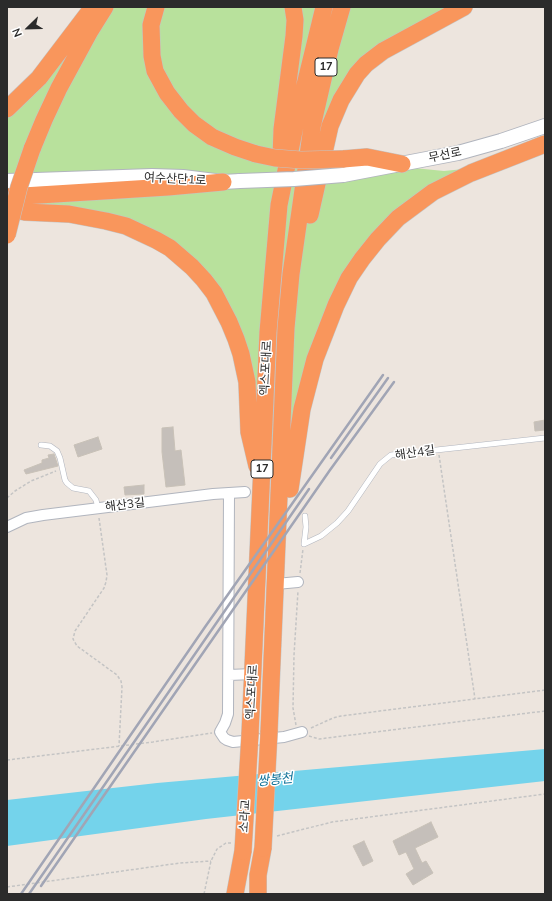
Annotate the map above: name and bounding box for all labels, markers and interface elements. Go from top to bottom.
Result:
north arrow [8,8,48,48]
text: N [9,26,25,39]
road number: 17 [315,58,337,76]
street label: 무선로 [427,145,463,165]
street label: 여수산단1로 [143,170,207,188]
street label: 엑스포대로 [257,340,275,396]
street label: 해산4길 [394,443,436,463]
road number: 17 [251,460,273,478]
street label: 해산3길 [104,495,146,515]
street label: 엑스포대로 [243,664,261,720]
water label: 쌍봉천 [256,770,294,790]
street label: 소라교 [237,799,253,833]

